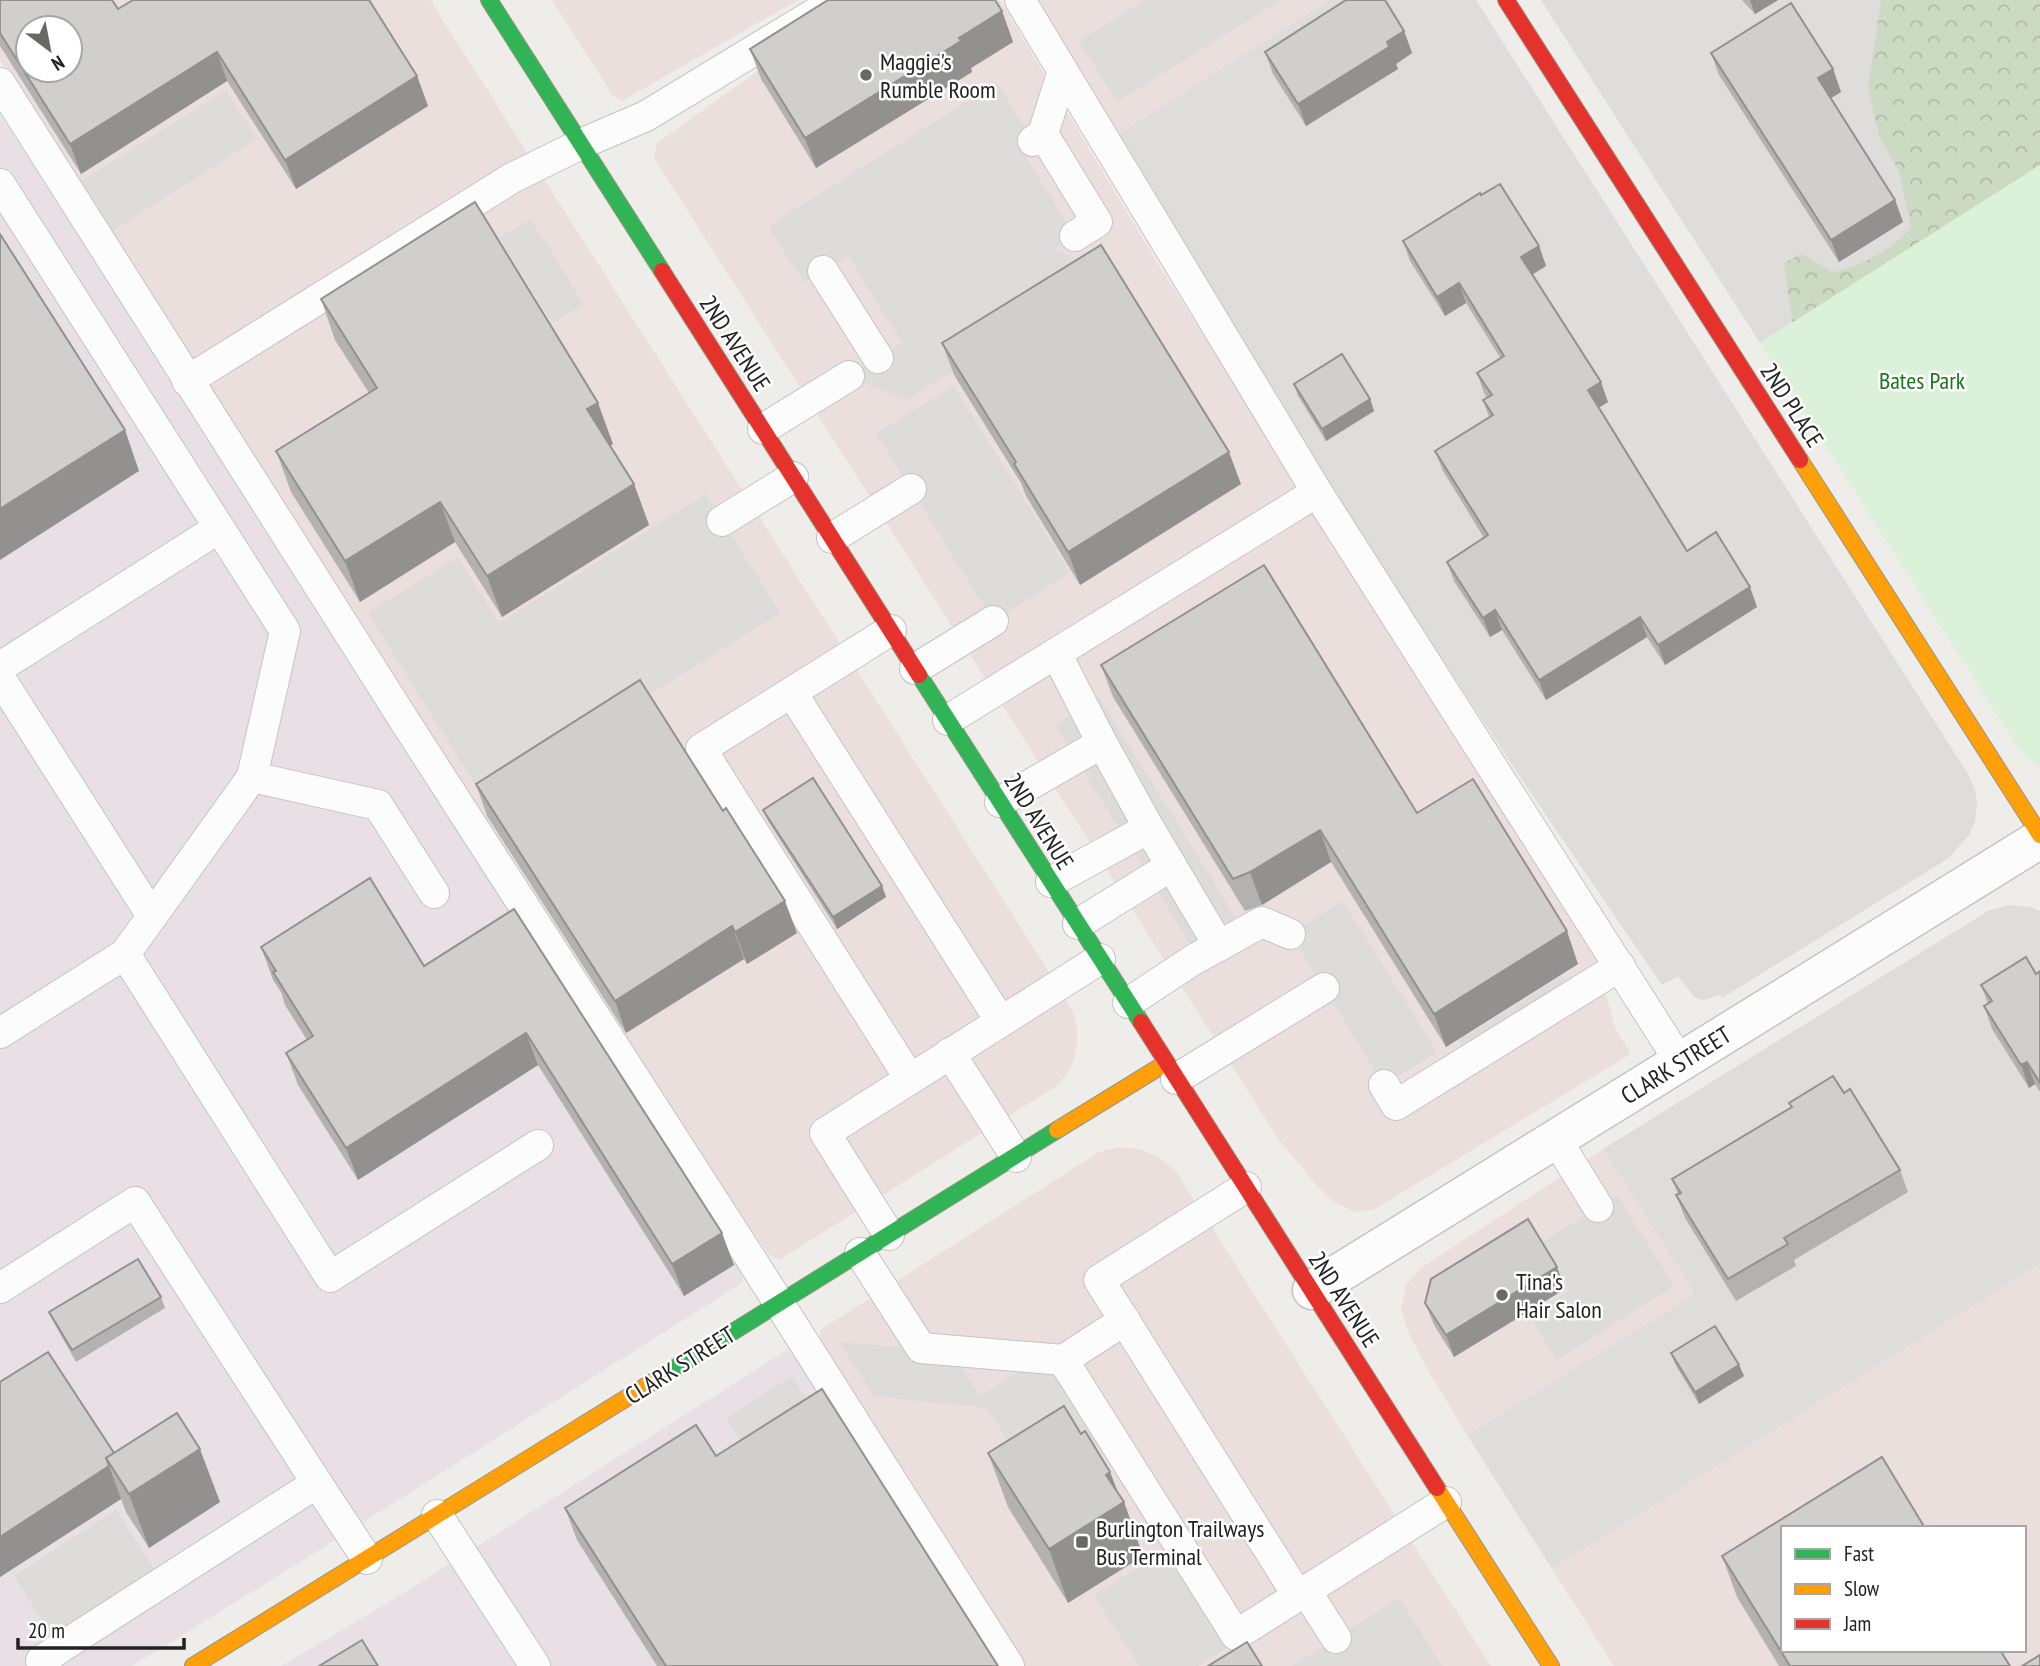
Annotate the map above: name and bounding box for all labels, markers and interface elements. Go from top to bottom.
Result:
north arrow [14,14,84,84]
place label: Maggie's Rumble Room [880,46,996,105]
text: N [47,51,69,76]
marker: Maggie's Rumble Room [858,67,874,83]
street label: 2ND AVENUE [693,289,777,397]
street label: 2ND PLACE [1753,357,1831,453]
park label: Bates Park [1879,365,1966,396]
street label: 2ND AVENUE [997,767,1081,875]
street label: CLARK STREET [1615,1019,1737,1111]
street label: 2ND AVENUE [1302,1245,1386,1353]
place label: Tina's Hair Salon [1516,1266,1602,1325]
marker: Tina's Hair Salon [1494,1287,1510,1303]
street label: CLARK STREET [619,1319,741,1411]
place label: Burlington Trailways Bus Terminal [1096,1513,1264,1572]
legend [1781,1526,2026,1652]
marker: Burlington Trailways Bus Terminal [1074,1534,1090,1550]
text: Fast [1844,1540,1874,1567]
text: Slow [1844,1575,1880,1602]
scale bar [18,1606,184,1650]
text: Jam [1843,1610,1871,1637]
text: 20 m [28,1617,65,1644]

